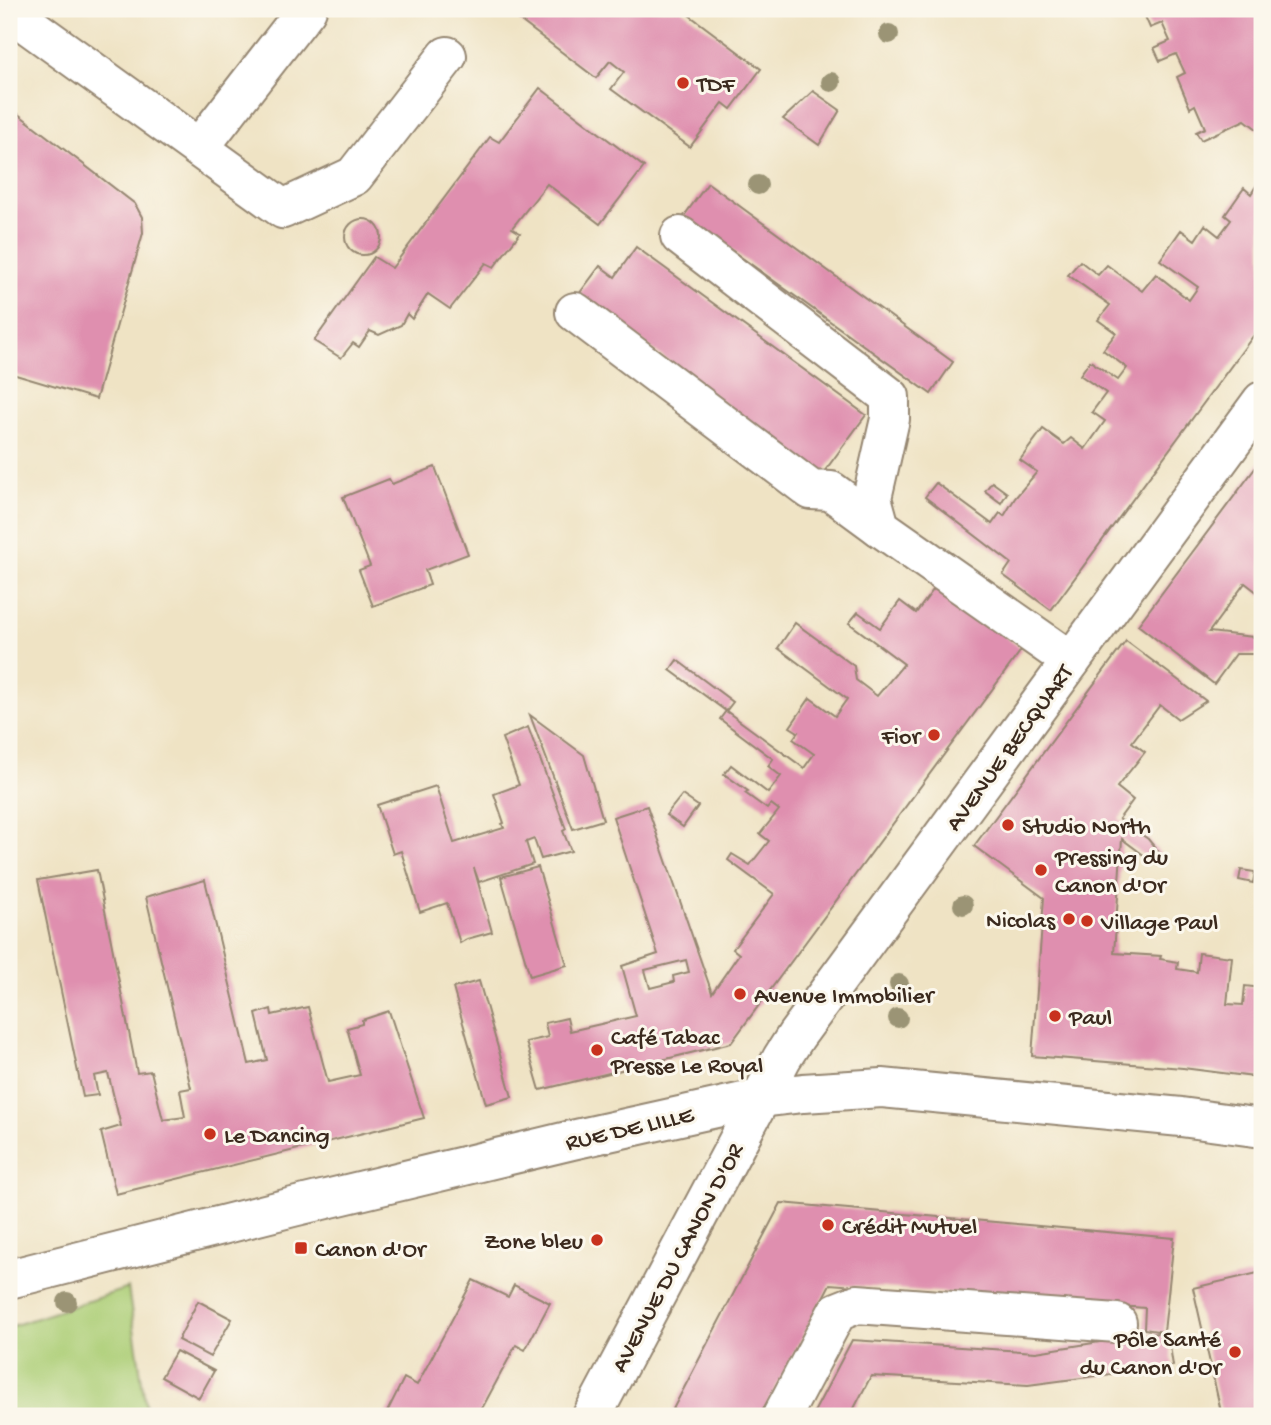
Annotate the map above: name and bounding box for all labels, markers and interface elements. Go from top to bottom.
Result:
place label: TDF [695,72,736,101]
marker: TDF [675,75,691,91]
street label: AVENUE BECQUART [941,659,1082,838]
place label: Fior [881,724,923,753]
marker: Fior [926,727,942,743]
place label: Studio North [1022,814,1151,843]
marker: Studio North [1000,817,1016,833]
place label: Pressing du Canon d'Or [1054,845,1168,902]
marker: Pressing du Canon d'Or [1033,862,1049,878]
place label: Nicolas [986,908,1056,937]
place label: Village Paul [1100,910,1218,939]
marker: Nicolas [1061,911,1077,927]
marker: Village Paul [1079,913,1095,929]
place label: Avenue Immobilier [754,983,936,1012]
marker: Avenue Immobilier [732,986,748,1002]
place label: Paul [1068,1005,1112,1034]
marker: Paul [1047,1008,1063,1024]
place label: Café Tabac Presse Le Royal [610,1025,763,1082]
marker: Café Tabac Presse Le Royal [589,1042,605,1058]
street label: RUE DE LILLE [563,1101,698,1159]
place label: Le Dancing [224,1123,330,1152]
marker: Le Dancing [202,1126,218,1142]
street label: AVENUE DU CANON D'OR [606,1138,752,1378]
place label: Crédit Mutuel [842,1214,977,1243]
marker: Crédit Mutuel [820,1217,836,1233]
place label: Zone bleu [484,1229,583,1258]
marker: Zone bleu [589,1232,605,1248]
place label: Canon d'Or [315,1237,428,1266]
marker: Canon d'Or [293,1240,309,1256]
place label: Pôle Santé du Canon d'Or [1080,1327,1224,1384]
marker: Pôle Santé du Canon d'Or [1227,1344,1243,1360]

